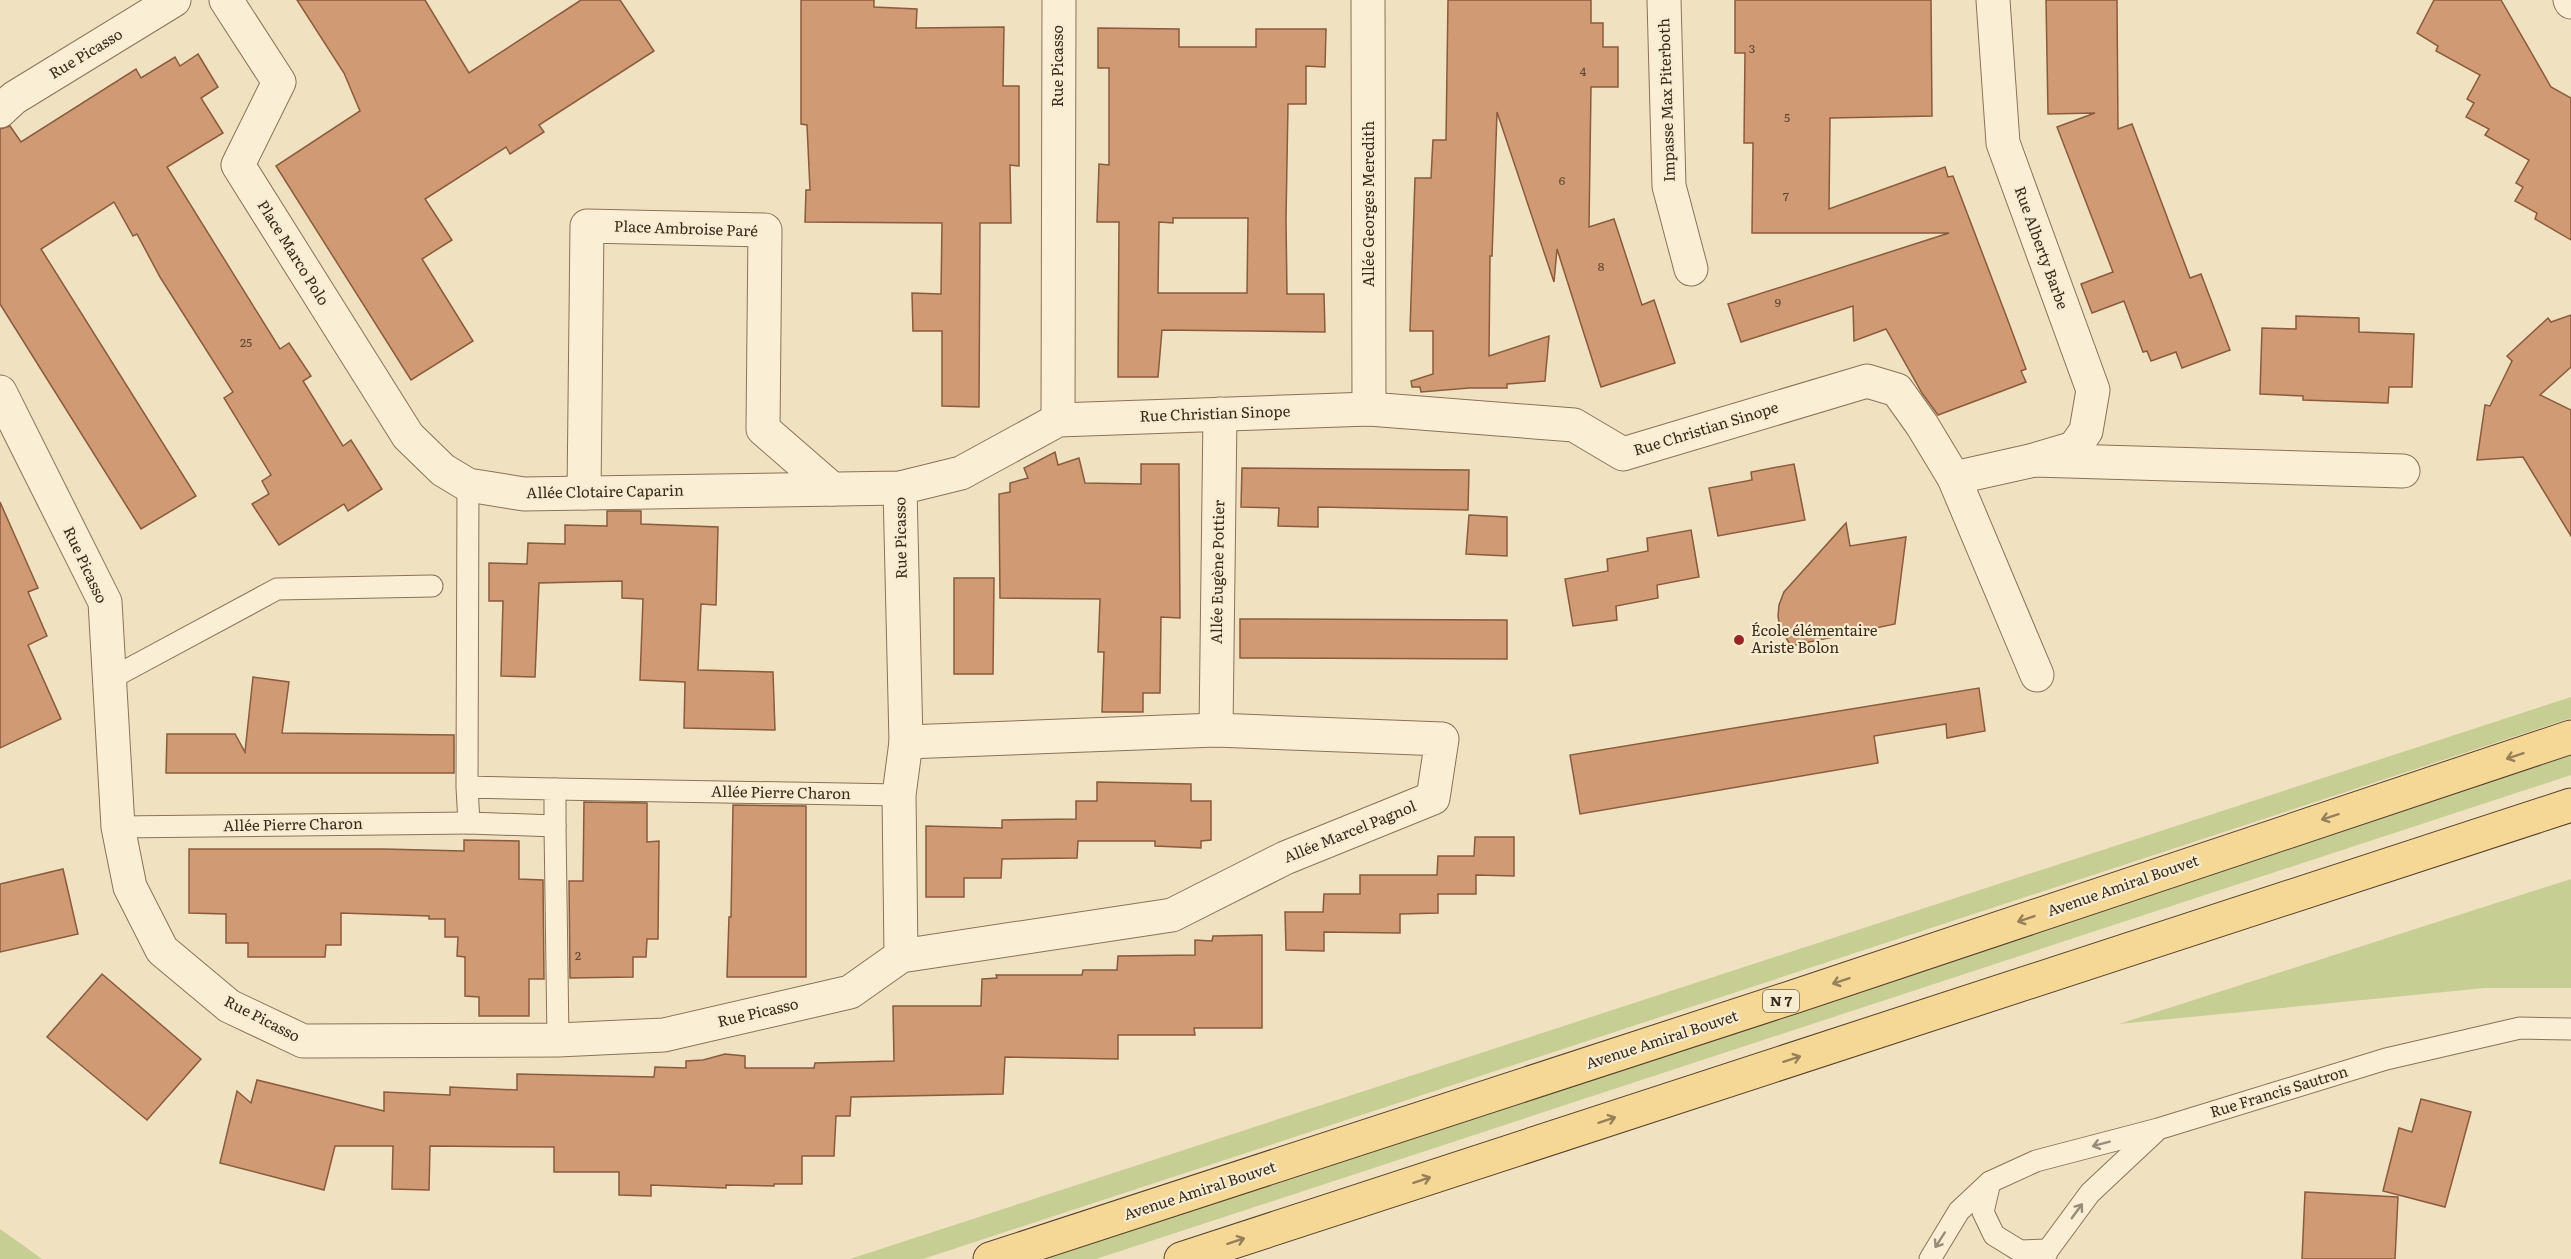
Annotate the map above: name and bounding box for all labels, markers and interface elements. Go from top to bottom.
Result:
street label: Impasse Max Piterboth [1651,18,1680,182]
street label: Rue Picasso [44,22,127,84]
street label: Rue Picasso [1045,25,1068,107]
house number: 3 [1749,39,1755,57]
house number: 4 [1580,62,1587,80]
house number: 5 [1784,108,1790,126]
street label: Allée Georges Meredith [1356,121,1379,287]
house number: 6 [1559,171,1566,189]
street label: Rue Alberty Barbe [2009,183,2075,312]
house number: 7 [1783,187,1789,205]
street label: Place Marco Polo [253,195,336,309]
street label: Place Ambroise Paré [614,213,759,242]
house number: 8 [1598,257,1605,275]
house number: 9 [1775,293,1781,311]
house number: 25 [240,333,252,351]
street label: Rue Christian Sinope [1630,394,1781,461]
street label: Rue Christian Sinope [1139,398,1291,427]
street label: Allée Clotaire Caparin [526,478,684,503]
street label: Rue Picasso [887,496,912,579]
street label: Allée Eugène Pottier [1204,500,1229,644]
street label: Rue Picasso [59,522,114,607]
place label: École élémentaire Ariste Bolon [1751,618,1878,658]
marker: École élémentaire Ariste Bolon [1732,633,1746,647]
one-way arrow [2507,751,2525,762]
street label: Allée Pierre Charon [711,779,851,804]
street label: Allée Marcel Pagnol [1280,794,1419,868]
street label: Allée Pierre Charon [223,811,363,836]
one-way arrow [2321,813,2340,824]
street label: Avenue Amiral Bouvet [2044,848,2201,921]
one-way arrow [2017,914,2036,925]
house number: 2 [575,946,581,964]
one-way arrow [1832,976,1851,987]
street label: Rue Picasso [221,989,305,1047]
road number: N 7 [1763,990,1799,1012]
street label: Rue Picasso [715,991,801,1032]
street label: Avenue Amiral Bouvet [1582,1003,1741,1074]
one-way arrow [1782,1053,1801,1064]
street label: Rue Francis Sautron [2207,1059,2351,1123]
one-way arrow [1597,1114,1616,1125]
one-way arrow [2092,1139,2111,1150]
street label: Avenue Amiral Bouvet [1120,1154,1279,1225]
one-way arrow [1412,1174,1431,1185]
one-way arrow [2071,1203,2083,1219]
one-way arrow [1934,1231,1946,1248]
one-way arrow [1226,1235,1245,1246]

